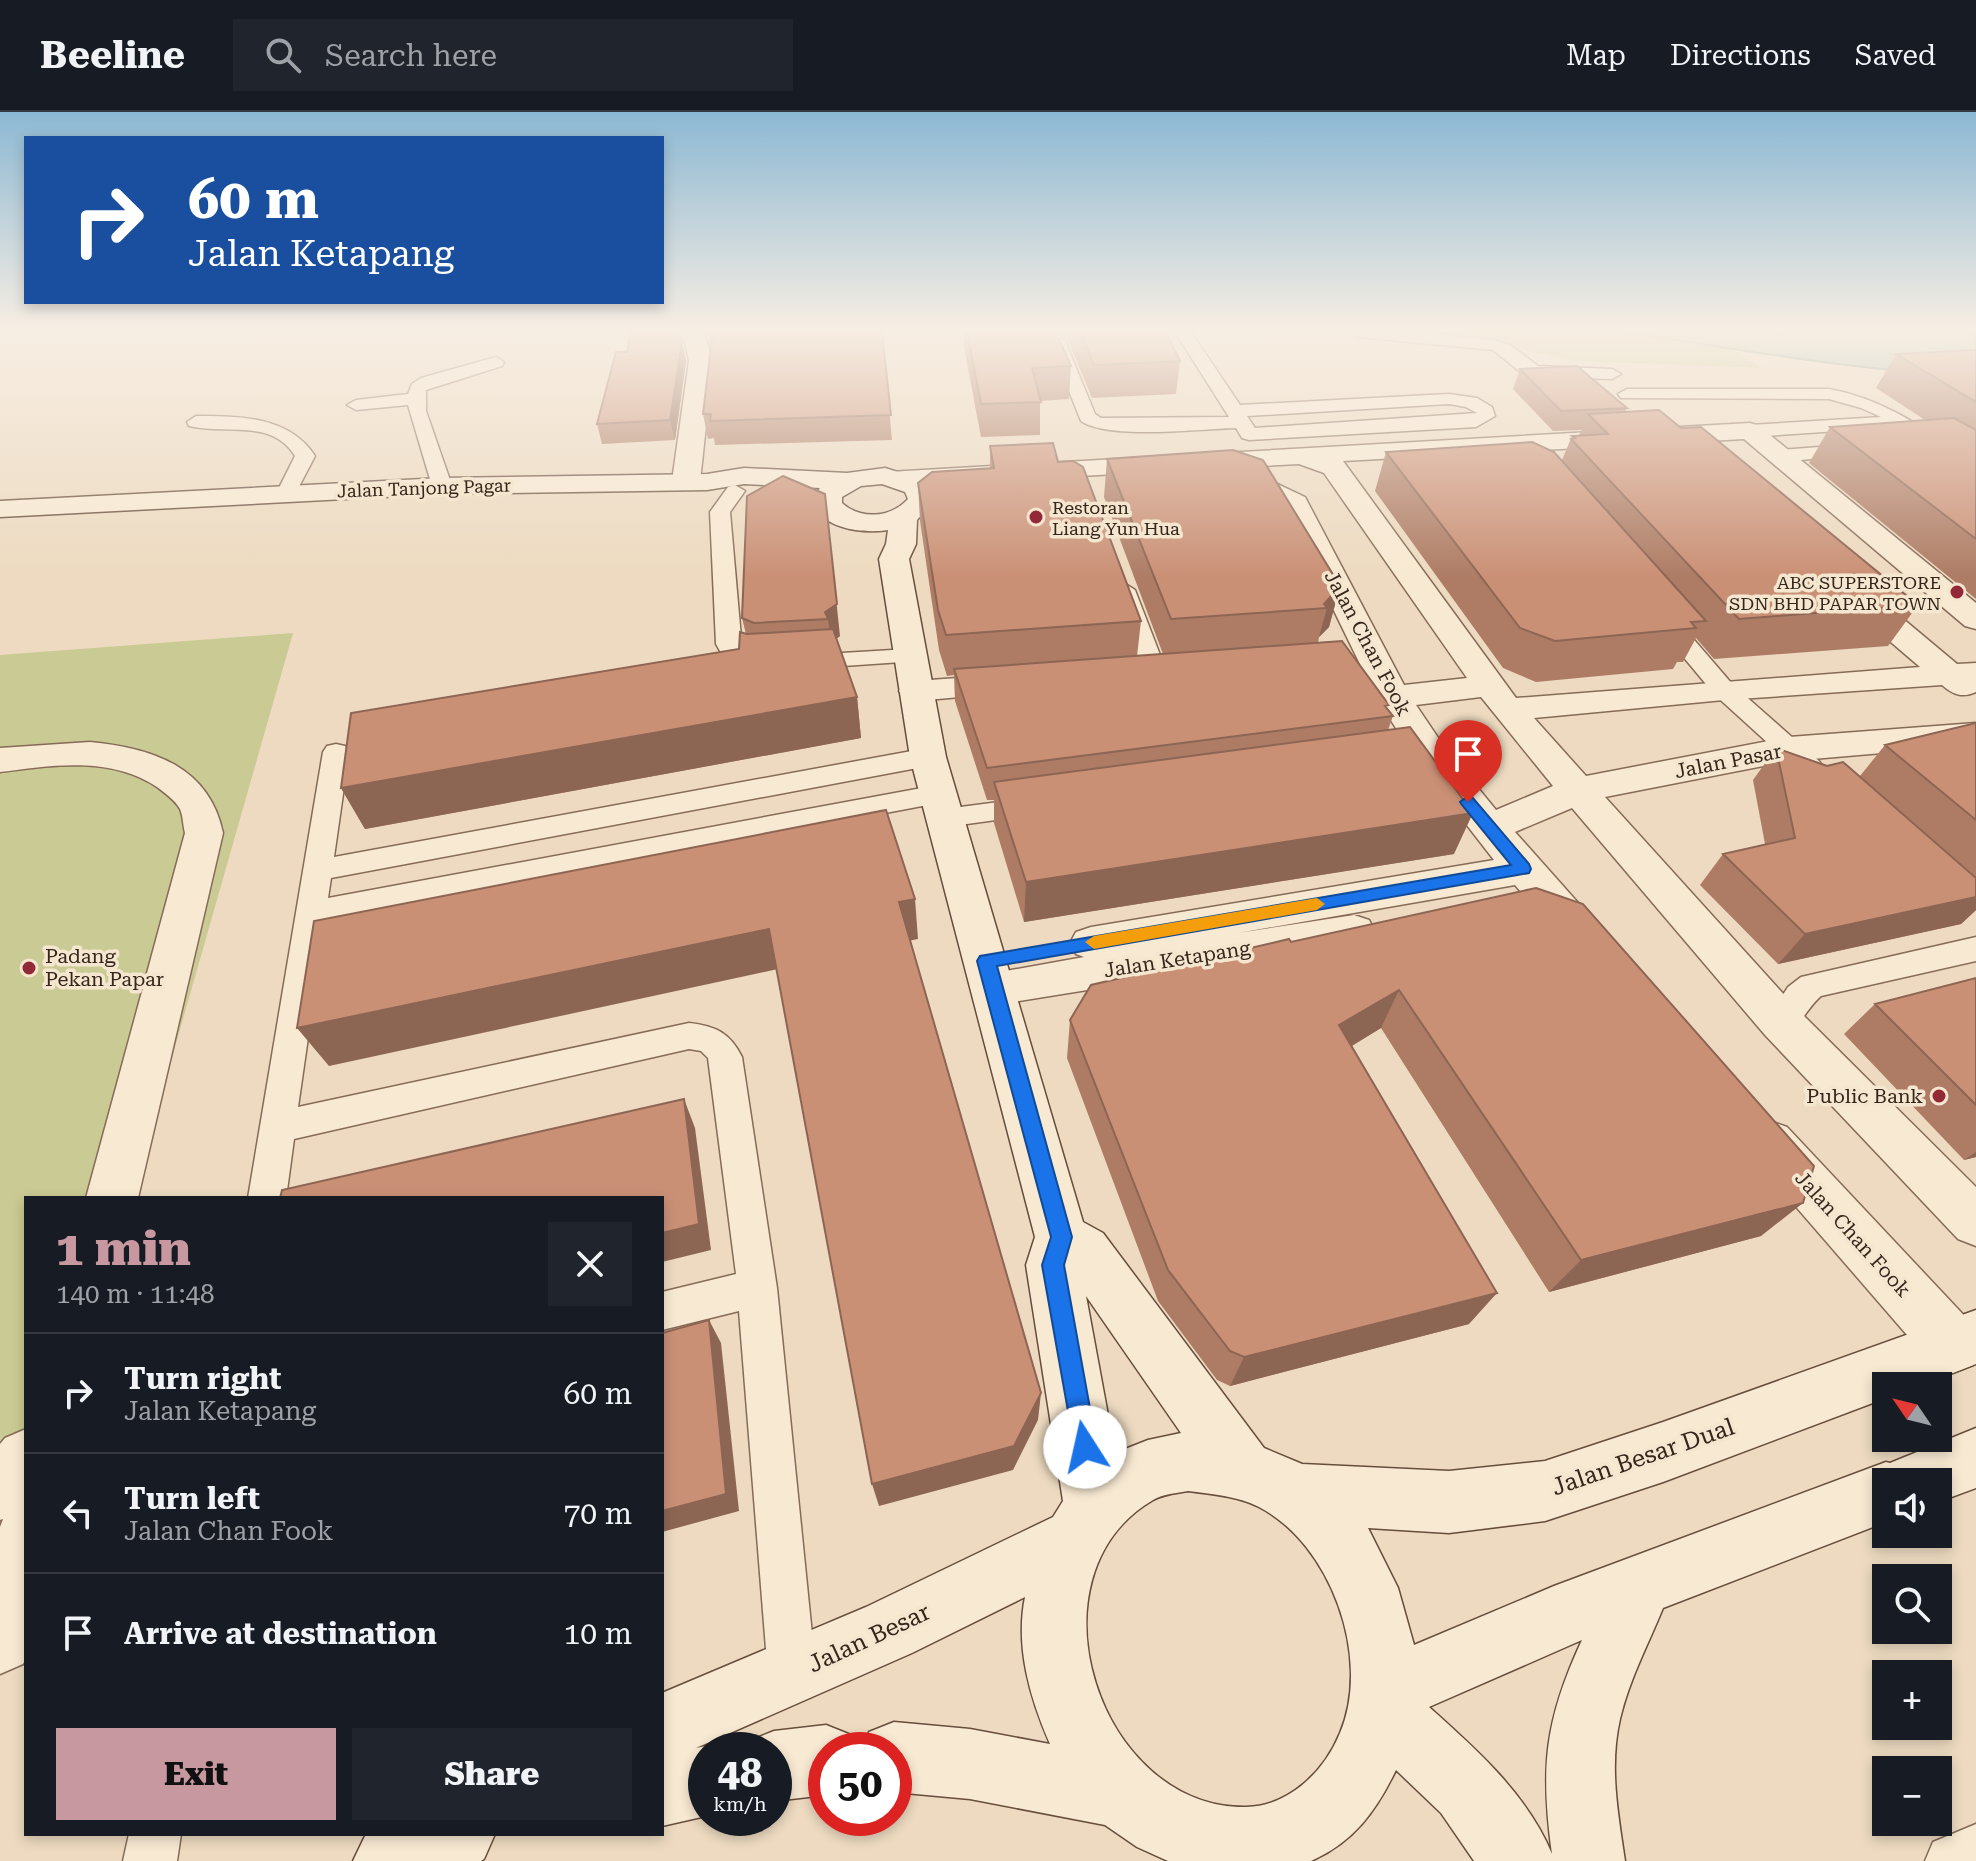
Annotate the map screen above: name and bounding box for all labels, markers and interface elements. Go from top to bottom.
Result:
search box [233,19,793,91]
text: Beeline [40,33,185,77]
icon: search [261,33,305,77]
text: Search here [325,38,497,73]
text: Map [1566,39,1626,72]
text: Directions [1670,39,1811,72]
text: Saved [1855,39,1936,72]
text: 60 m [188,166,319,232]
icon: right [56,168,160,272]
text: Jalan Ketapang [188,233,454,275]
street label: Jalan Tanjong Pagar [337,474,511,502]
place label: Restoran Liang Yun Hua [1052,497,1180,539]
marker: Restoran Liang Yun Hua [1027,508,1045,526]
street label: Jalan Chan Fook [1320,566,1417,720]
place label: ABC SUPERSTORE SDN BHD PAPAR TOWN [1729,572,1941,614]
marker: ABC SUPERSTORE SDN BHD PAPAR TOWN [1948,583,1966,601]
pin [1434,720,1502,802]
icon: arrive [1446,732,1490,776]
street label: Jalan Pasar [1673,739,1783,783]
street label: Jalan Ketapang [1102,935,1253,982]
place label: Padang Pekan Papar [45,944,164,991]
marker: Padang Pekan Papar [20,959,38,977]
place label: Public Bank [1806,1084,1923,1108]
marker: Public Bank [1930,1087,1948,1105]
street label: Jalan Chan Fook [1790,1166,1916,1302]
text: 1 min [56,1221,191,1277]
button: close [548,1222,632,1306]
text: 140 m · 11:48 [56,1279,215,1309]
text: Turn right [124,1361,281,1396]
icon: right [56,1371,100,1415]
north arrow [1872,1372,1952,1452]
map controls [1872,1372,1952,1836]
text: 60 m [563,1376,632,1411]
text: Jalan Ketapang [124,1396,316,1426]
position arrow [1043,1405,1127,1489]
street label: Jalan Besar Dual [1548,1413,1738,1501]
button: sound [1872,1468,1952,1548]
text: Turn left [124,1481,260,1516]
icon: left [56,1491,100,1535]
text: 70 m [563,1496,632,1531]
text: Jalan Chan Fook [124,1516,333,1546]
button: search [1872,1564,1952,1644]
street label: Jalan Besar [804,1597,935,1678]
icon: arrive [56,1611,100,1655]
text: Arrive at destination [124,1616,437,1651]
text: 10 m [563,1616,632,1651]
button: + [1872,1660,1952,1740]
button: Exit [56,1728,336,1820]
button: Share [352,1728,632,1820]
speed limit sign: 50 [808,1732,912,1836]
text: 48 [718,1750,762,1797]
button: − [1872,1756,1952,1836]
text: km/h [713,1792,767,1816]

